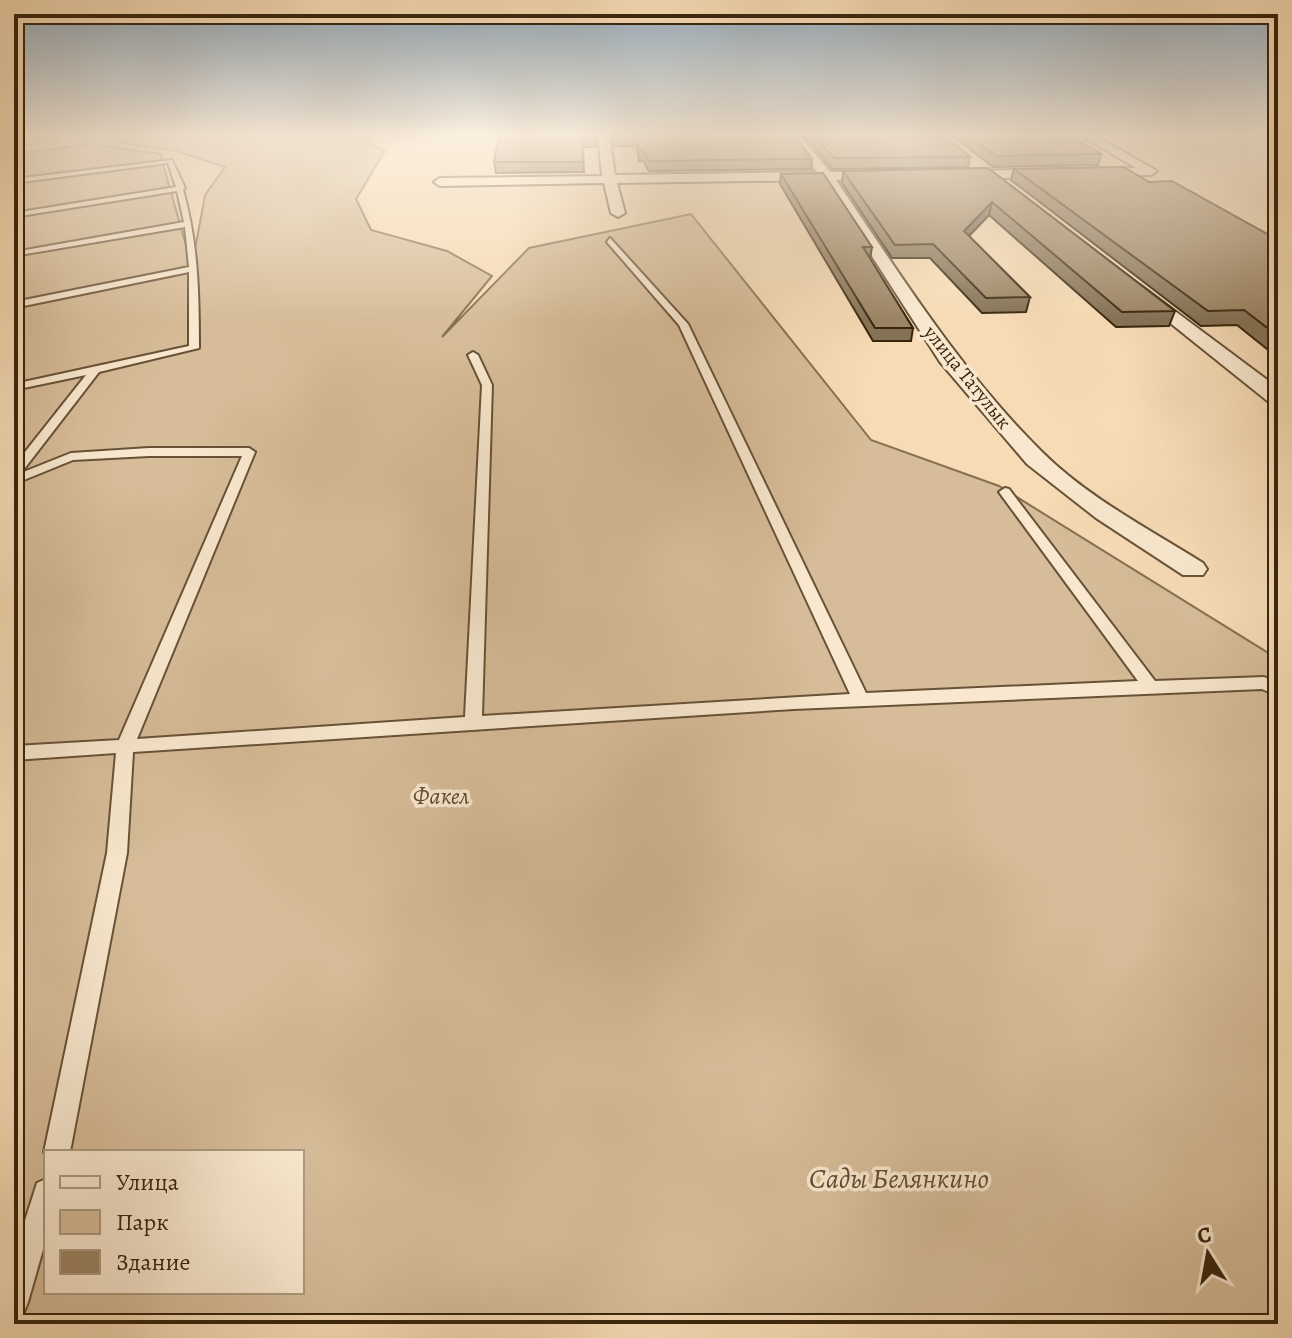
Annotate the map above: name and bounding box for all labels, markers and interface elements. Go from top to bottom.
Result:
street label: улица Татулык [917,319,1018,435]
park label: Факел [413,780,470,812]
legend [44,1150,304,1294]
park label: Сады Белянкино [809,1160,989,1198]
text: Улица [116,1166,179,1198]
text: Парк [116,1206,169,1238]
north arrow [1168,1214,1248,1294]
text: С [1195,1219,1214,1251]
text: Здание [116,1246,191,1278]

